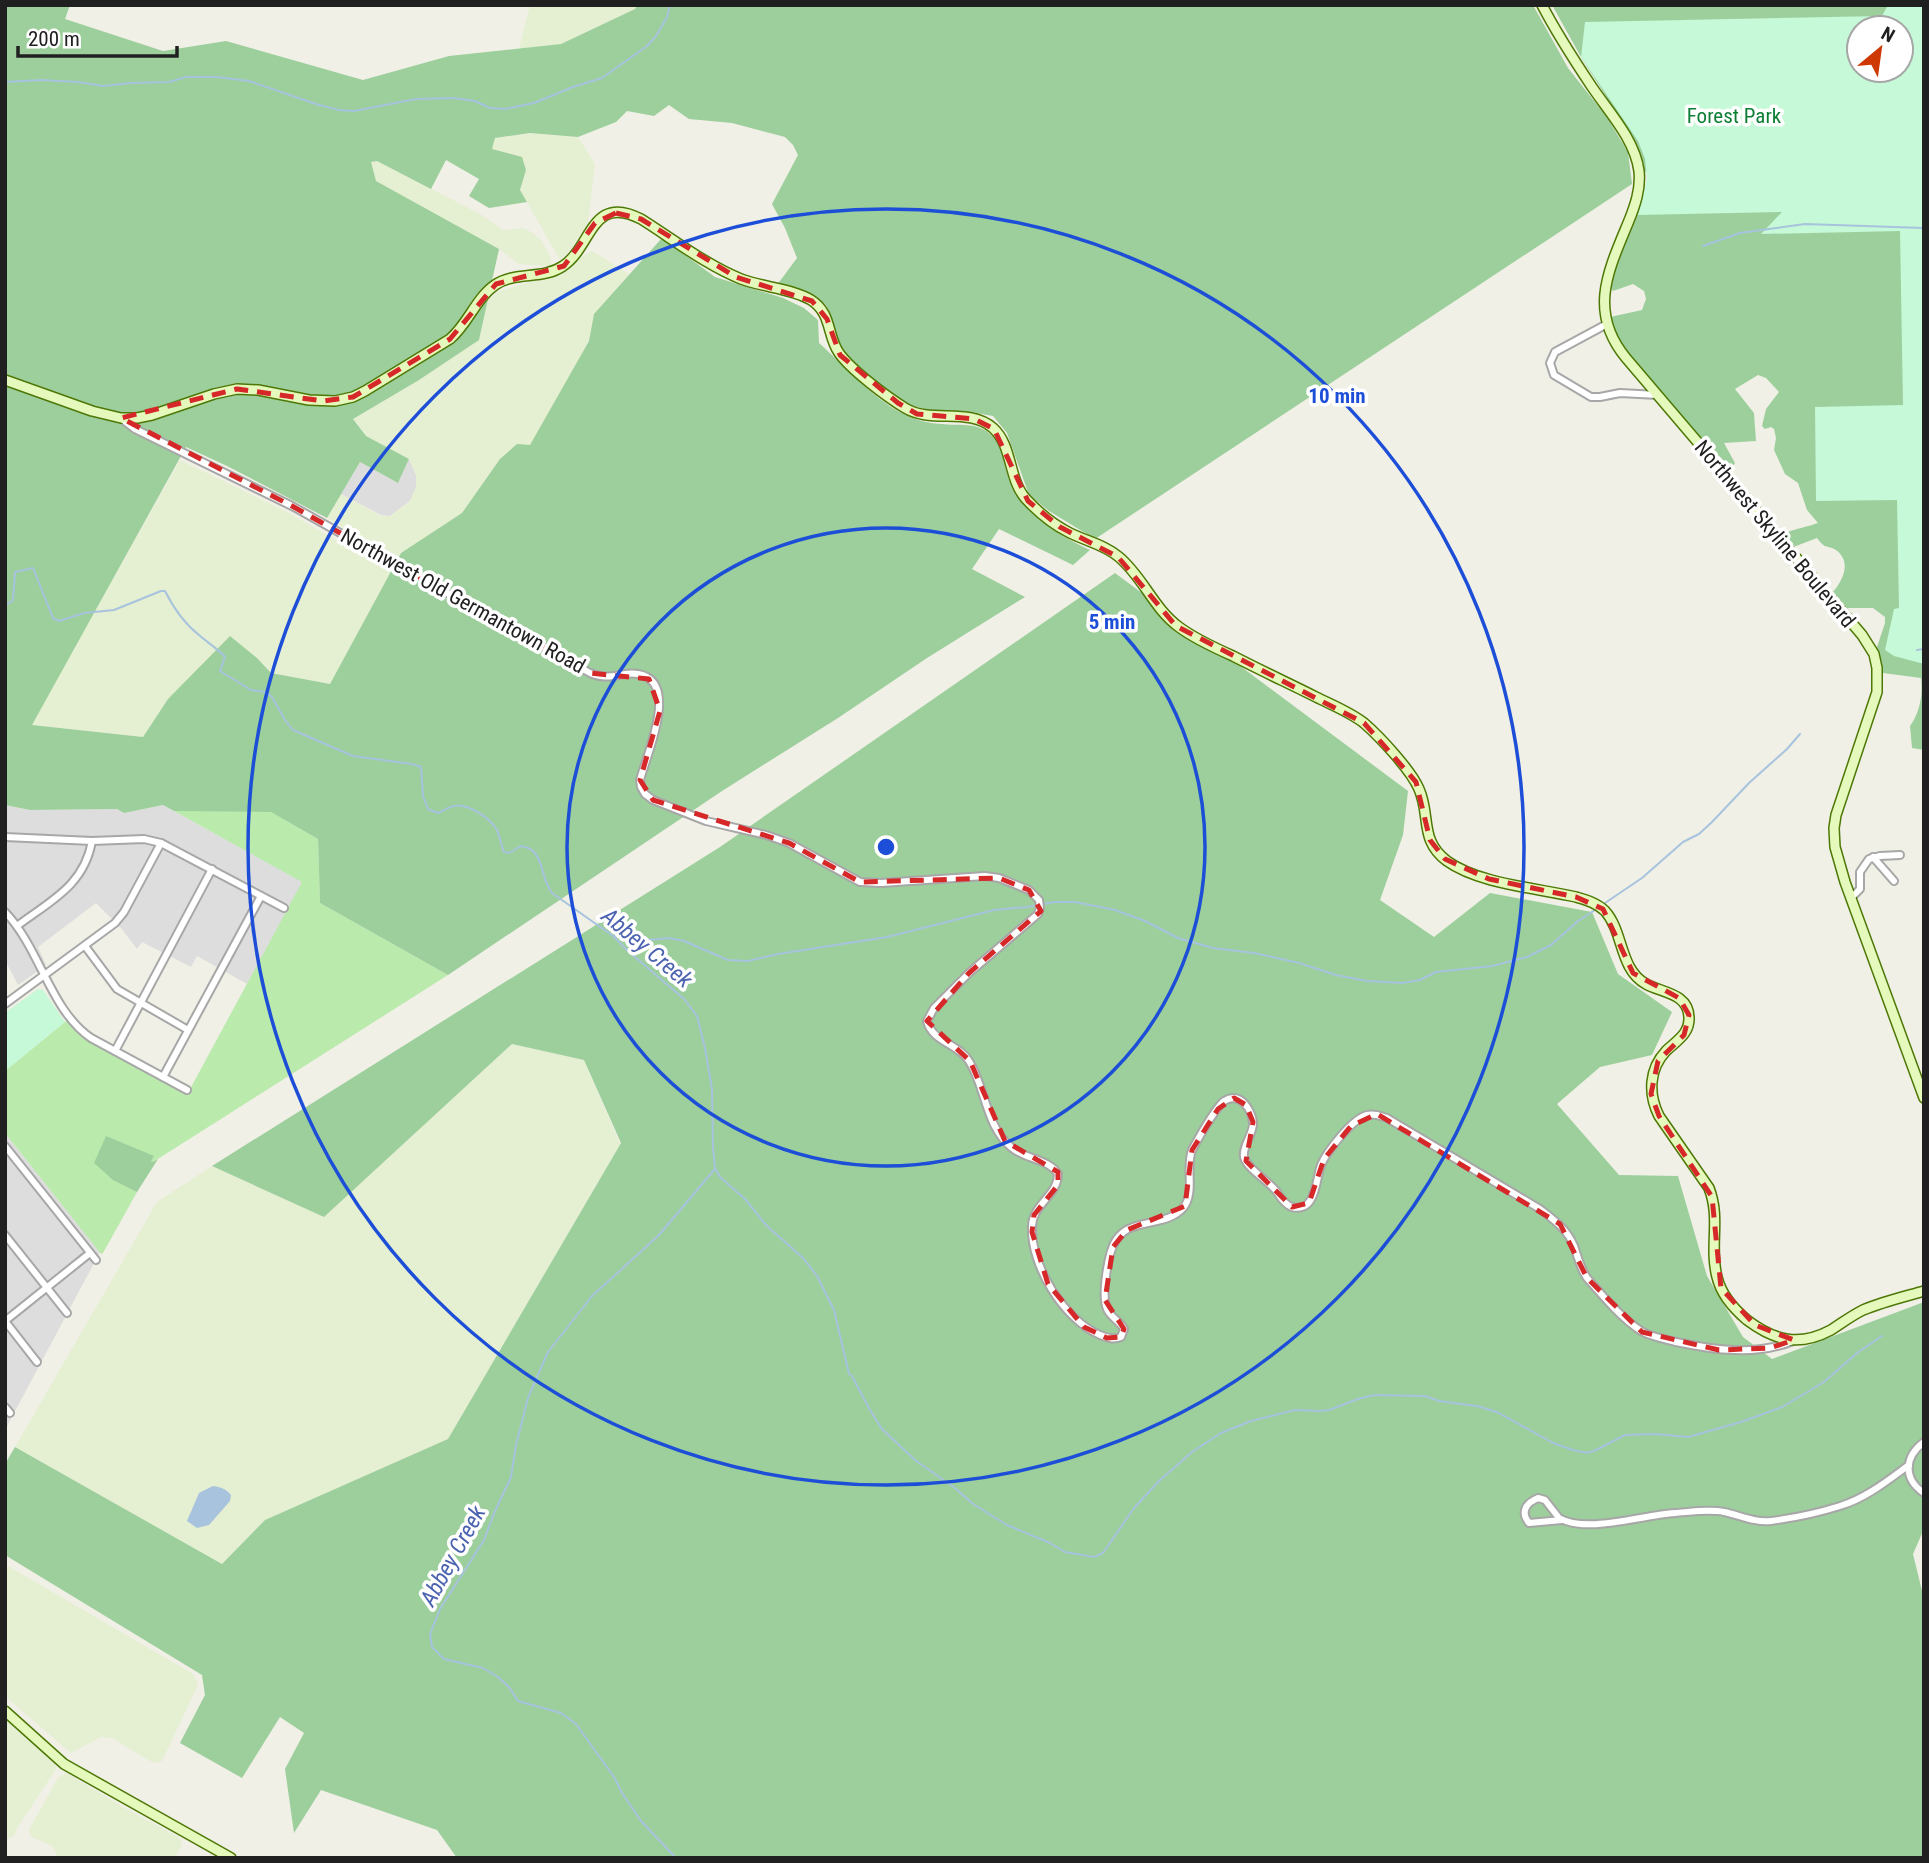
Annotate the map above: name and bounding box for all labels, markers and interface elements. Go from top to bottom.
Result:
scale bar [18,14,177,58]
north arrow [1845,14,1915,84]
text: N [1877,22,1899,47]
text: 200 m [28,27,80,51]
park label: Forest Park [1687,104,1782,128]
text: 10 min [1308,384,1366,408]
street label: Northwest Skyline Boulevard [1690,436,1860,632]
street label: Northwest Old Germantown Road [337,524,589,678]
text: 5 min [1089,610,1135,634]
centre of rings [874,835,898,859]
water label: Abbey Creek [595,902,698,994]
water label: Abbey Creek [414,1501,492,1611]

